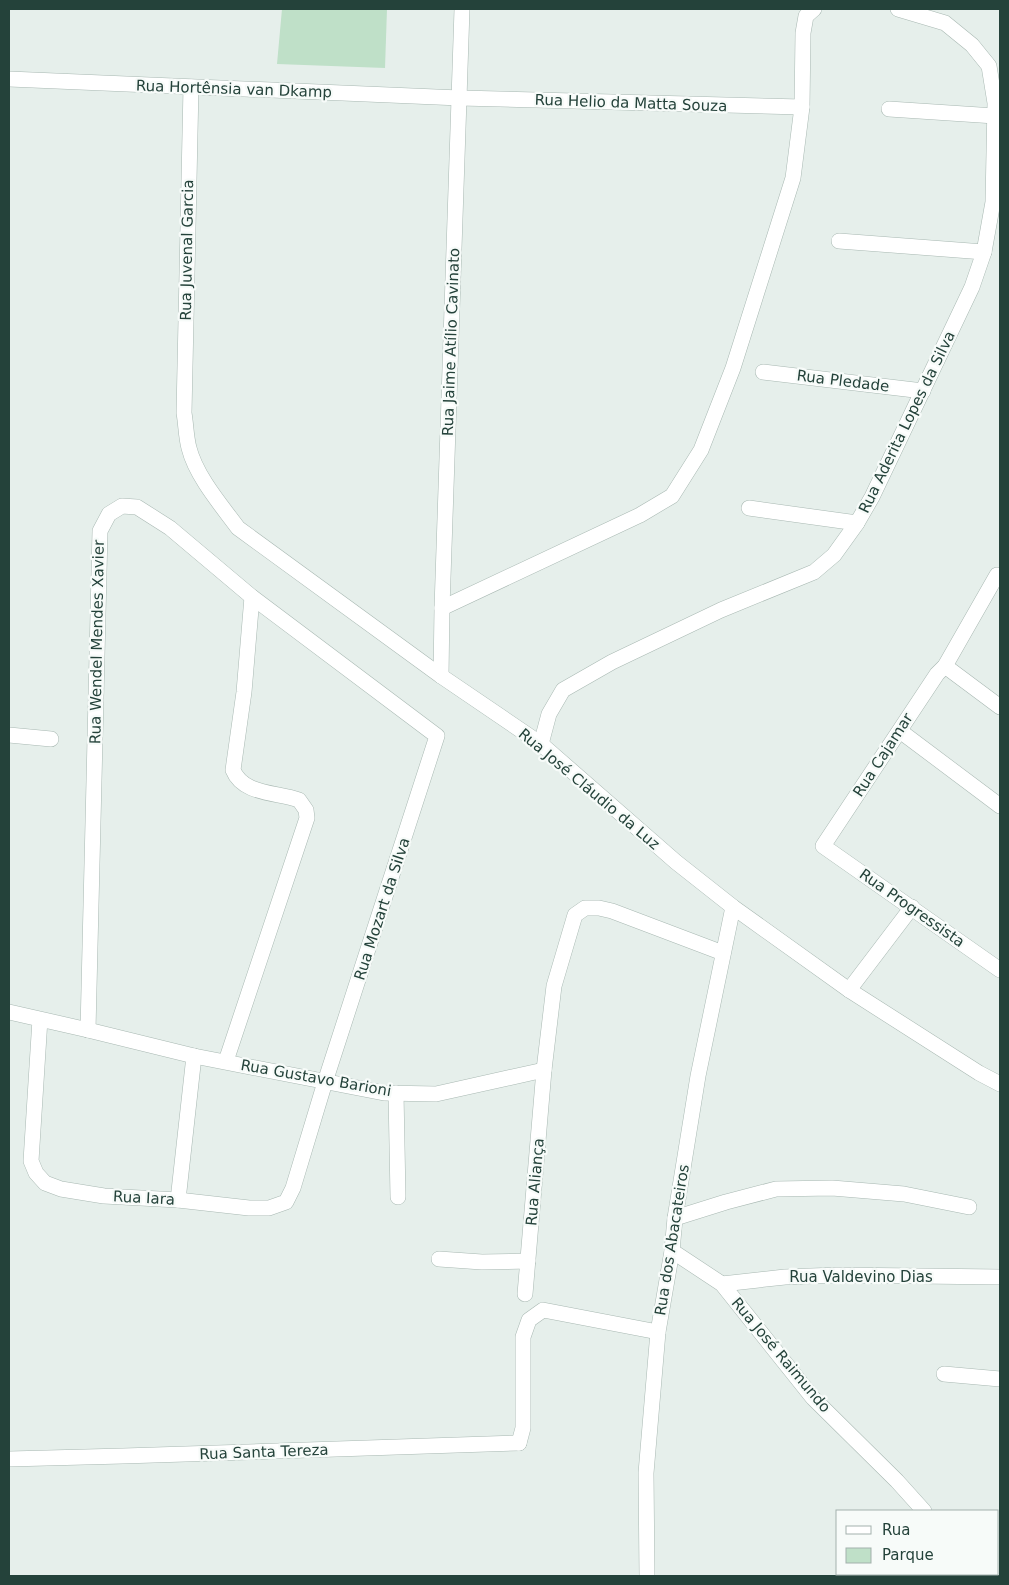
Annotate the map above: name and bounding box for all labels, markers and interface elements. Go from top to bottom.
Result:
street label: Rua Hortênsia van Dkamp [136,77,332,101]
street label: Rua Helio da Matta Souza [534,91,728,115]
street label: Rua Juvenal Garcia [177,179,197,321]
street label: Rua Jaime Atílio Cavinato [439,248,463,436]
street label: Rua Aderita Lopes da Silva [855,328,959,516]
street label: Rua Pledade [796,366,890,396]
street label: Rua Wendel Mendes Xavier [86,539,108,744]
street label: Rua Cajamar [849,709,917,800]
street label: Rua José Cláudio da Luz [515,725,663,853]
street label: Rua Mozart da Silva [350,836,414,982]
street label: Rua Progressista [856,865,968,951]
street label: Rua Gustavo Barioni [239,1056,393,1100]
street label: Rua Aliança [522,1137,548,1227]
street label: Rua dos Abacateiros [651,1163,693,1317]
street label: Rua Iara [112,1187,176,1209]
street label: Rua Valdevino Dias [789,1268,933,1286]
street label: Rua José Raimundo [728,1294,834,1416]
street label: Rua Santa Tereza [199,1441,329,1463]
legend [836,1510,999,1575]
text: Rua [882,1521,910,1539]
text: Parque [882,1546,934,1564]

